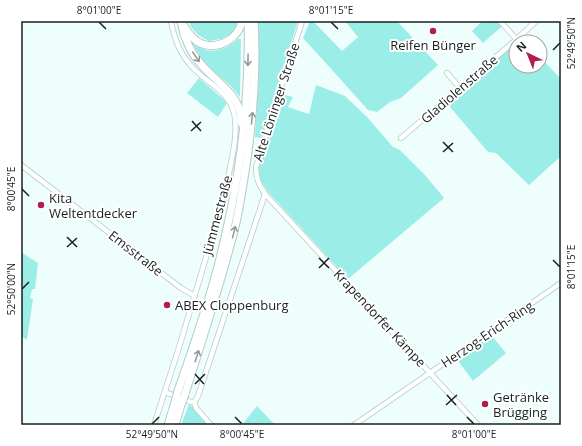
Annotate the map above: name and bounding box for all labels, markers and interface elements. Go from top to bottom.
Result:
text: 8°01'00"E [77,3,121,17]
text: 8°01'15"E [309,3,353,17]
text: 52°49'50"N [564,17,578,69]
marker: Reifen Bünger [428,26,438,36]
north arrow [508,34,548,74]
place label: Reifen Bünger [390,36,477,54]
text: N [512,38,529,55]
street label: Alte Löninger Straße [248,41,304,163]
one-way arrow [192,51,200,62]
street label: Gladiolenstraße [417,51,501,127]
one-way arrow [244,53,252,66]
one-way arrow [248,112,255,125]
text: 8°00'45"E [4,167,18,211]
street label: Jümmestraße [197,173,236,259]
place label: Kita Weltentdecker [49,189,138,222]
marker: Kita Weltentdecker [36,200,46,210]
street label: Emsstraße [105,226,167,280]
one-way arrow [230,226,238,239]
text: 8°01'15"E [564,245,578,289]
text: 52°50'00"N [4,263,18,315]
street label: Krapendorfer Kämpe [330,265,430,371]
place label: ABEX Cloppenburg [175,296,289,314]
street label: Herzog-Erich-Ring [437,296,537,372]
marker: ABEX Cloppenburg [162,300,172,310]
one-way arrow [194,350,201,363]
place label: Getränke Brügging [493,388,549,421]
marker: Getränke Brügging [480,399,490,409]
text: 52°49'50"N [126,427,178,441]
text: 8°00'45"E [220,427,264,441]
text: 8°01'00"E [452,427,496,441]

